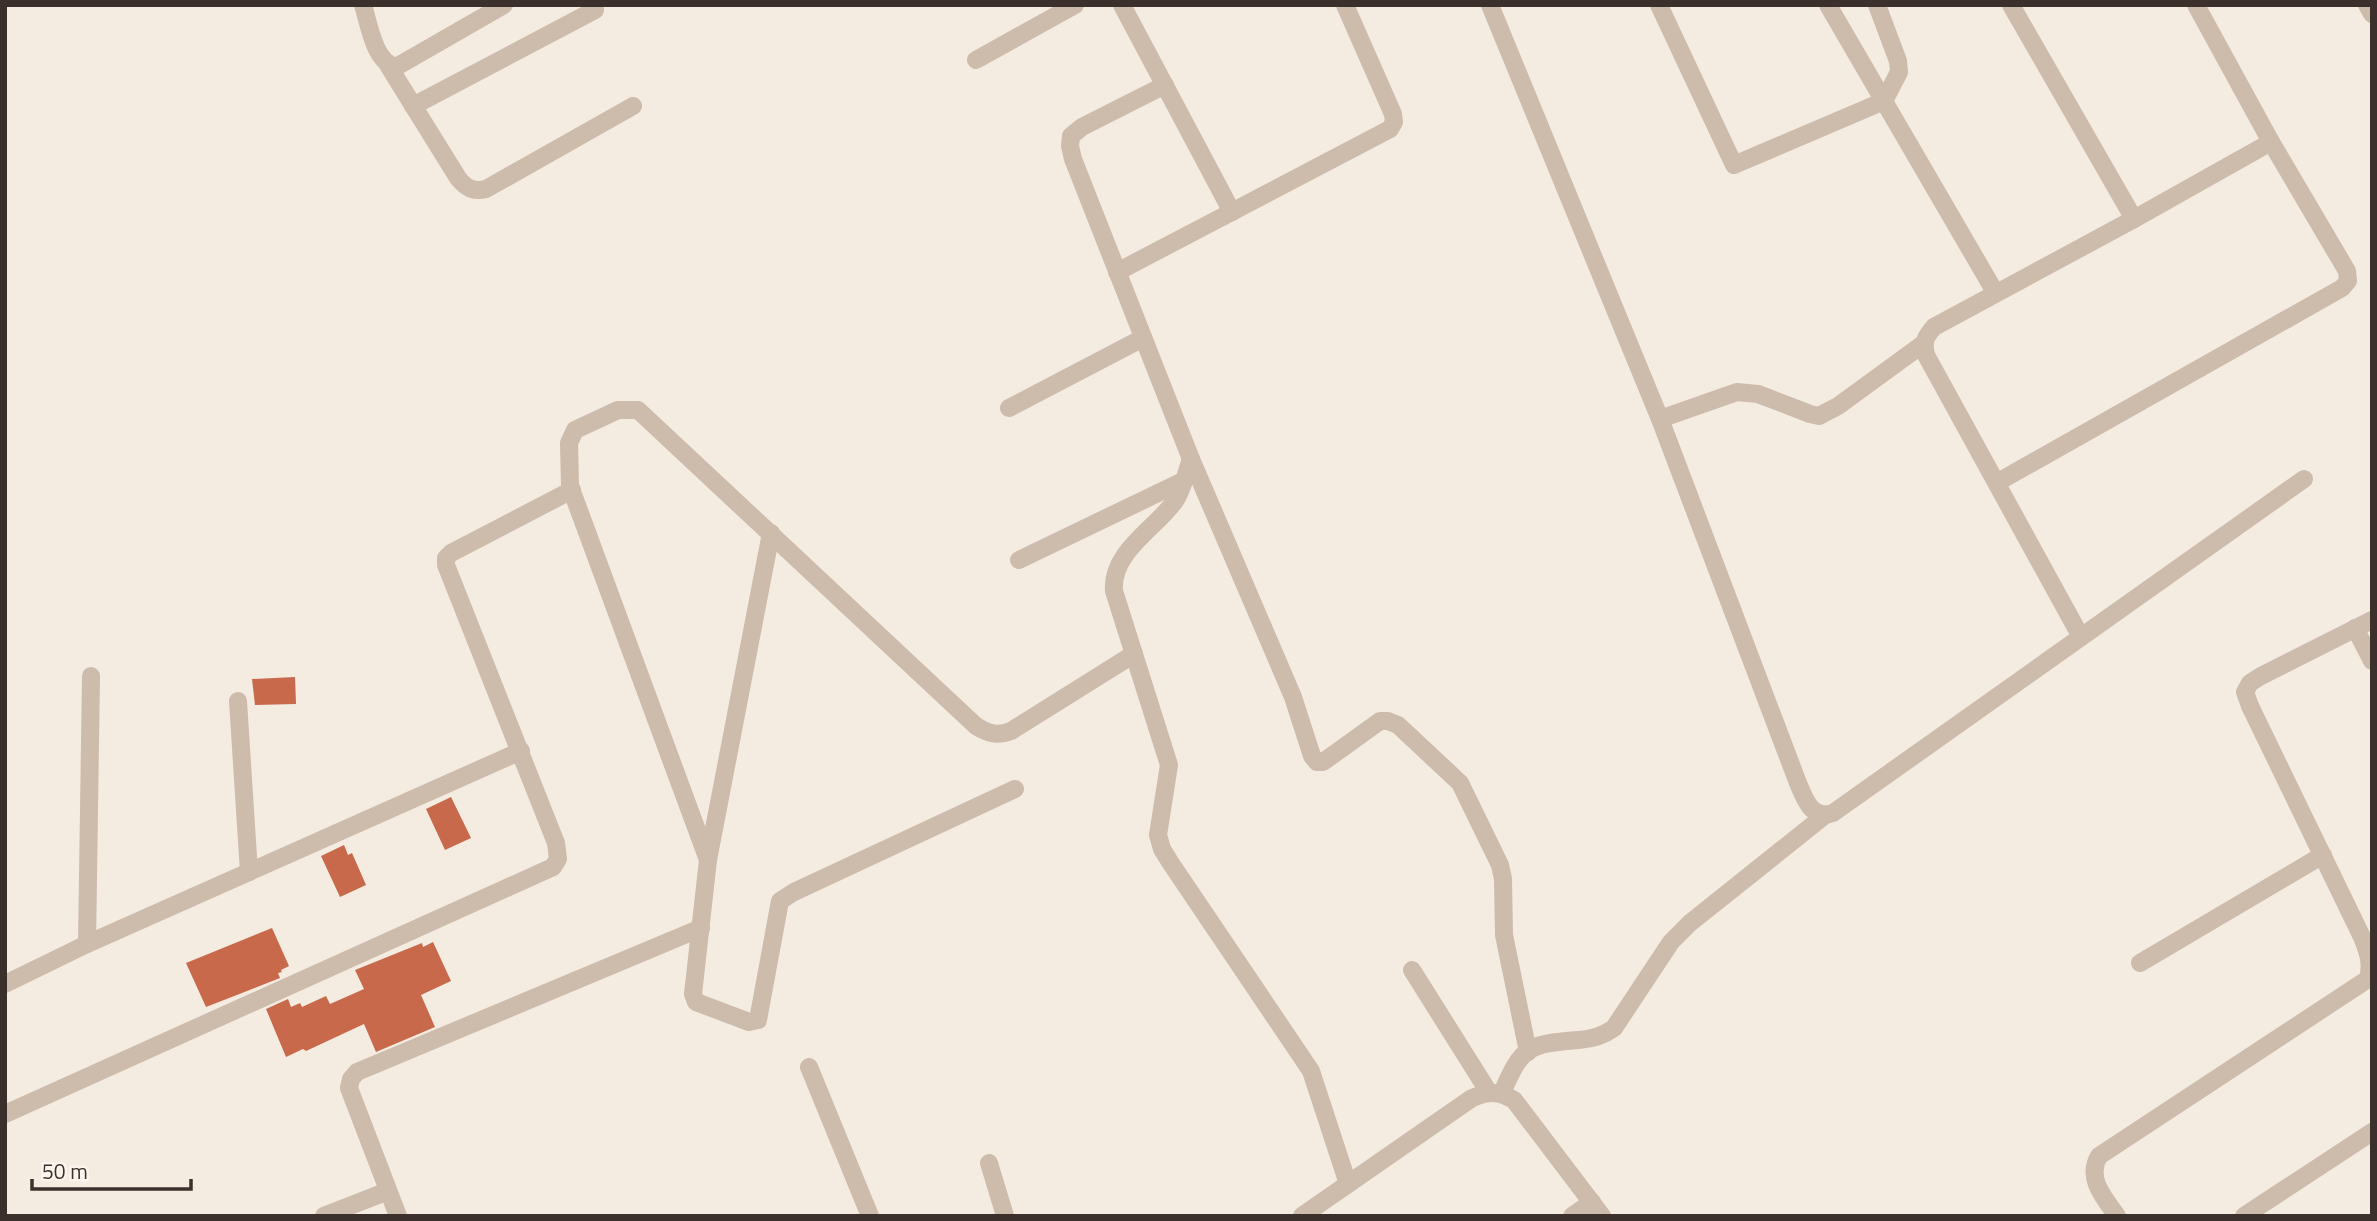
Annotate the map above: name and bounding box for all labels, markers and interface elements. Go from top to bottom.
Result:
scale bar [32,1148,191,1192]
text: 50 m [42,1155,88,1187]

